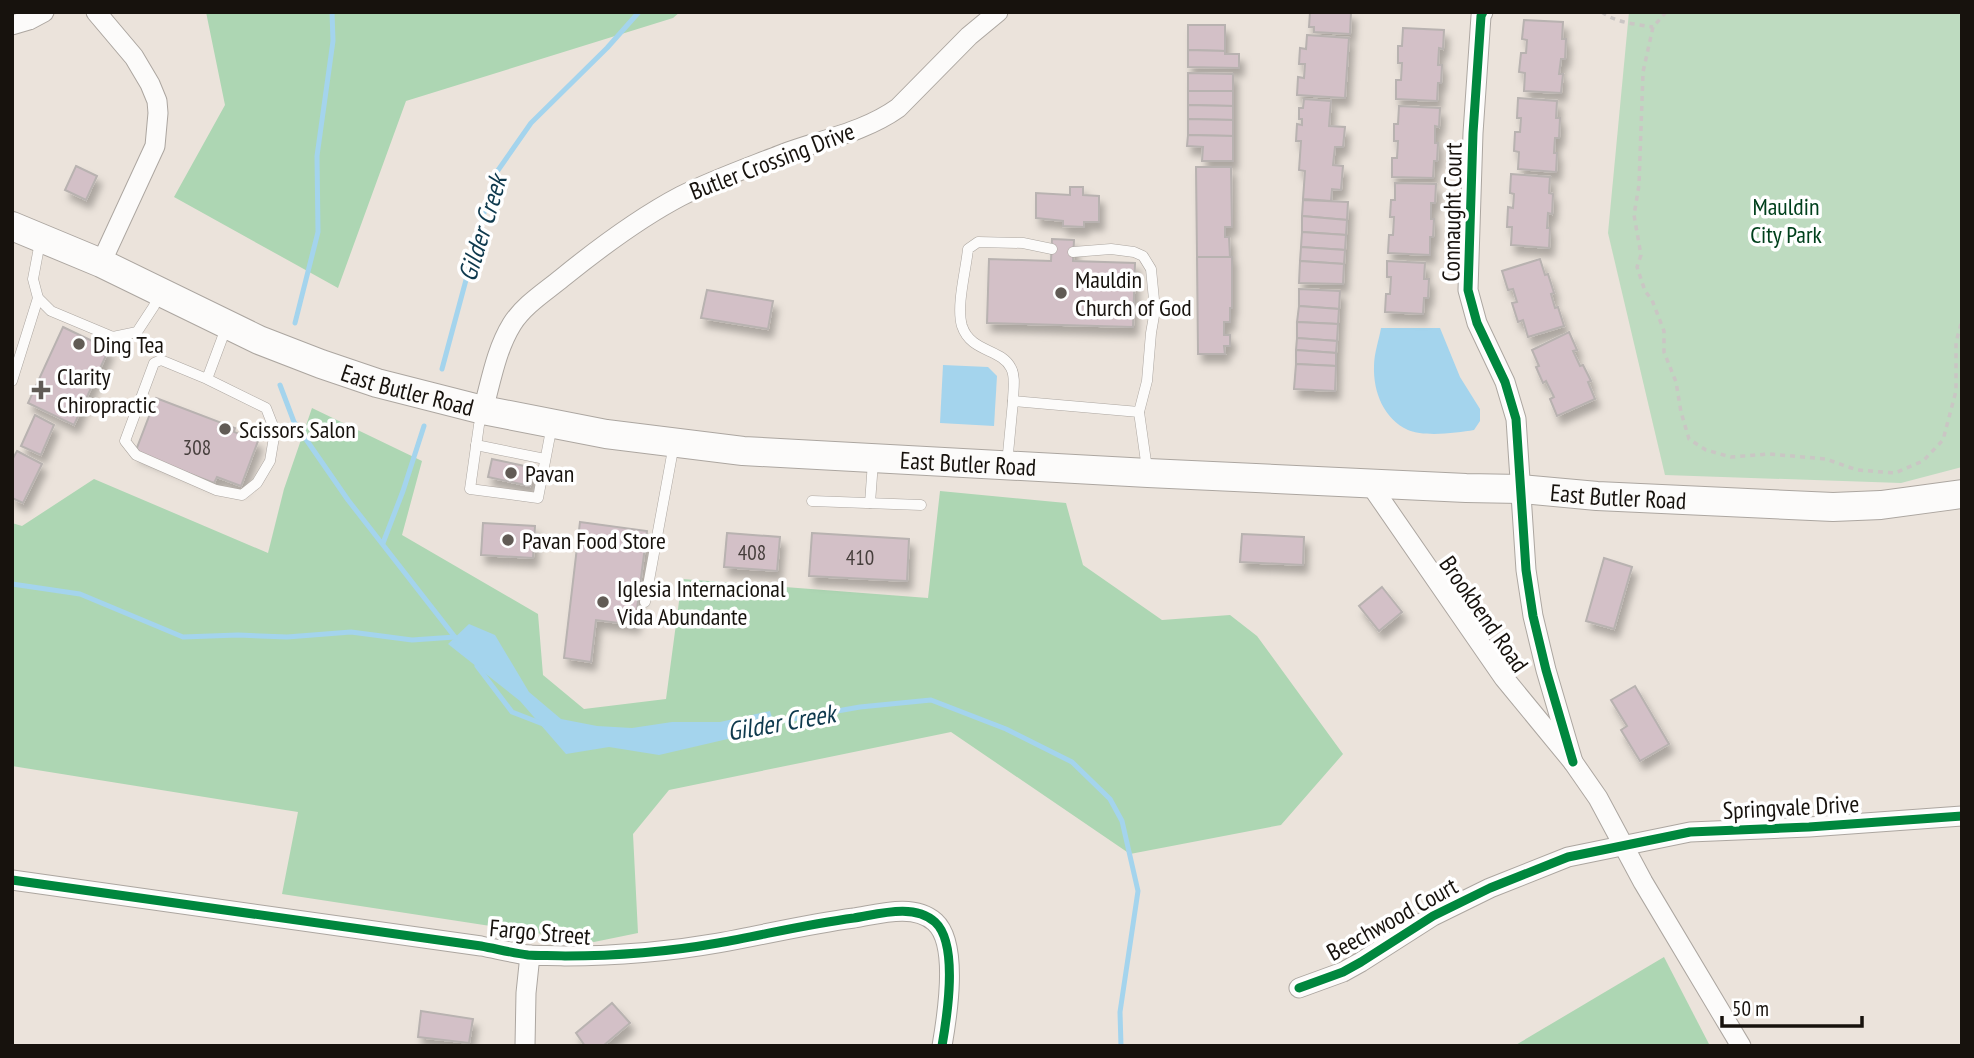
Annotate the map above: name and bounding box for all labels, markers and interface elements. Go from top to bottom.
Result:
street label: Butler Crossing Drive [685,115,859,207]
street label: Connaught Court [1435,142,1469,282]
water label: Gilder Creek [450,168,515,285]
park label: Mauldin City Park [1750,191,1823,250]
place label: Mauldin Church of God [1075,264,1192,323]
marker: Mauldin Church of God [1053,285,1069,301]
place label: Ding Tea [93,329,164,360]
marker: Ding Tea [71,336,87,352]
street label: East Butler Road [337,356,477,423]
place label: Clarity Chiropractic [57,361,157,420]
marker: Clarity Chiropractic [31,380,51,400]
place label: Scissors Salon [239,414,356,445]
marker: Scissors Salon [217,421,233,437]
house number: 308 [183,434,211,461]
street label: East Butler Road [899,444,1037,482]
place label: Pavan [525,458,574,489]
marker: Pavan [503,465,519,481]
street label: East Butler Road [1549,476,1687,516]
place label: Pavan Food Store [522,525,666,556]
marker: Pavan Food Store [500,532,516,548]
house number: 408 [738,539,766,566]
house number: 410 [846,544,874,571]
street label: Brookbend Road [1433,550,1535,678]
place label: Iglesia Internacional Vida Abundante [616,573,786,632]
marker: Iglesia Internacional Vida Abundante [595,594,611,610]
water label: Gilder Creek [724,696,840,748]
street label: Springvale Drive [1722,788,1860,826]
street label: Beechwood Court [1321,870,1463,968]
street label: Fargo Street [488,912,592,952]
scale bar [1722,984,1862,1028]
text: 50 m [1732,995,1769,1022]

